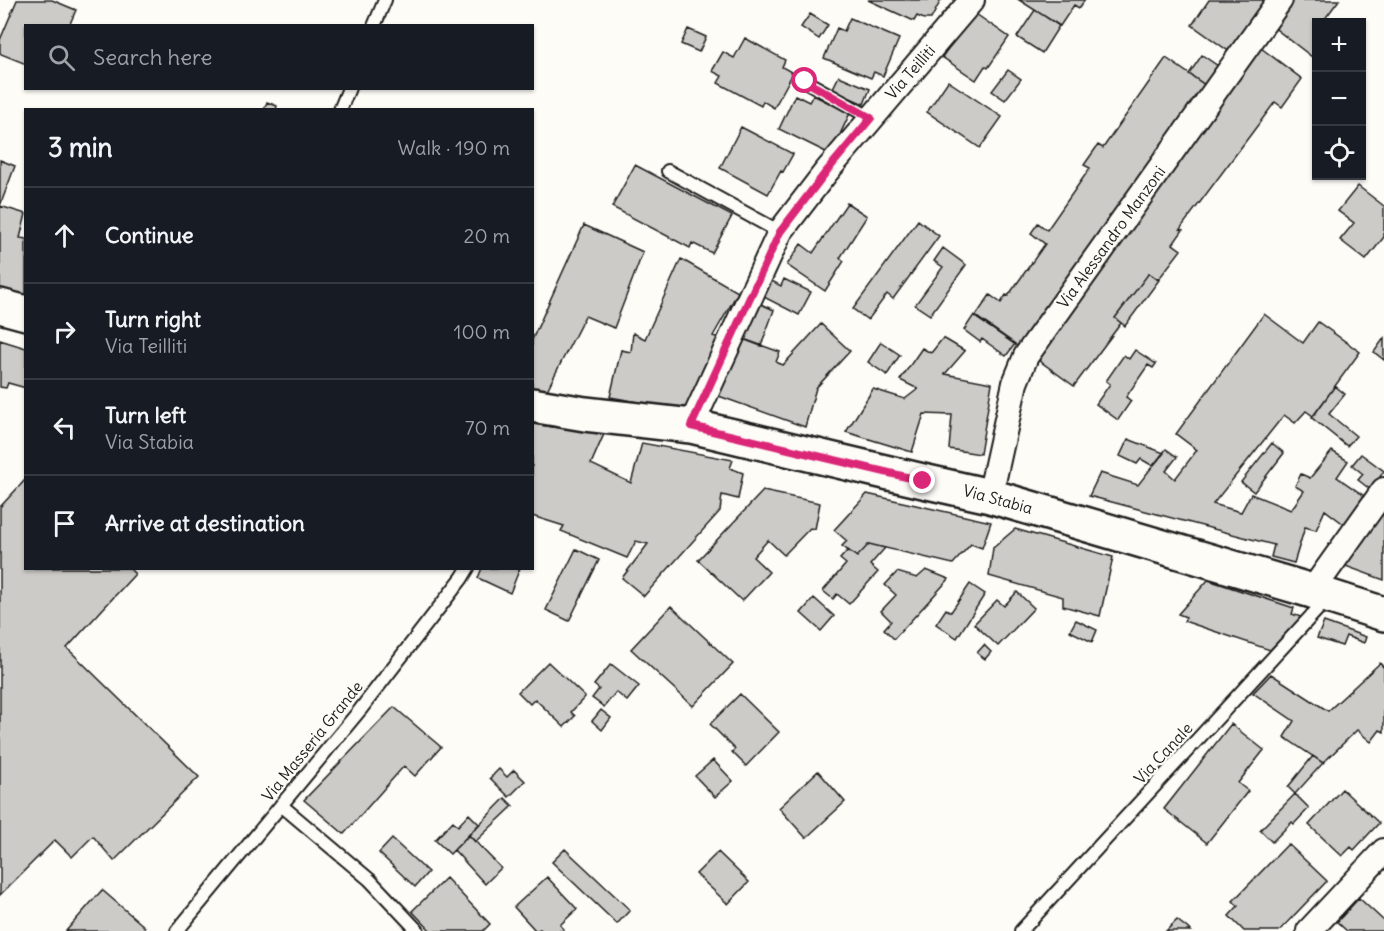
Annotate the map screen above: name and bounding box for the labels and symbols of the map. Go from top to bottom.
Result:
street label: Via Teilliti [881,41,939,103]
route start [791,67,817,93]
street label: Via Alessandro Manzoni [1053,162,1169,312]
route end [909,467,935,493]
street label: Via Stabia [961,480,1035,518]
street label: Via Masseria Grande [257,677,367,805]
street label: Via Canale [1130,718,1196,788]

